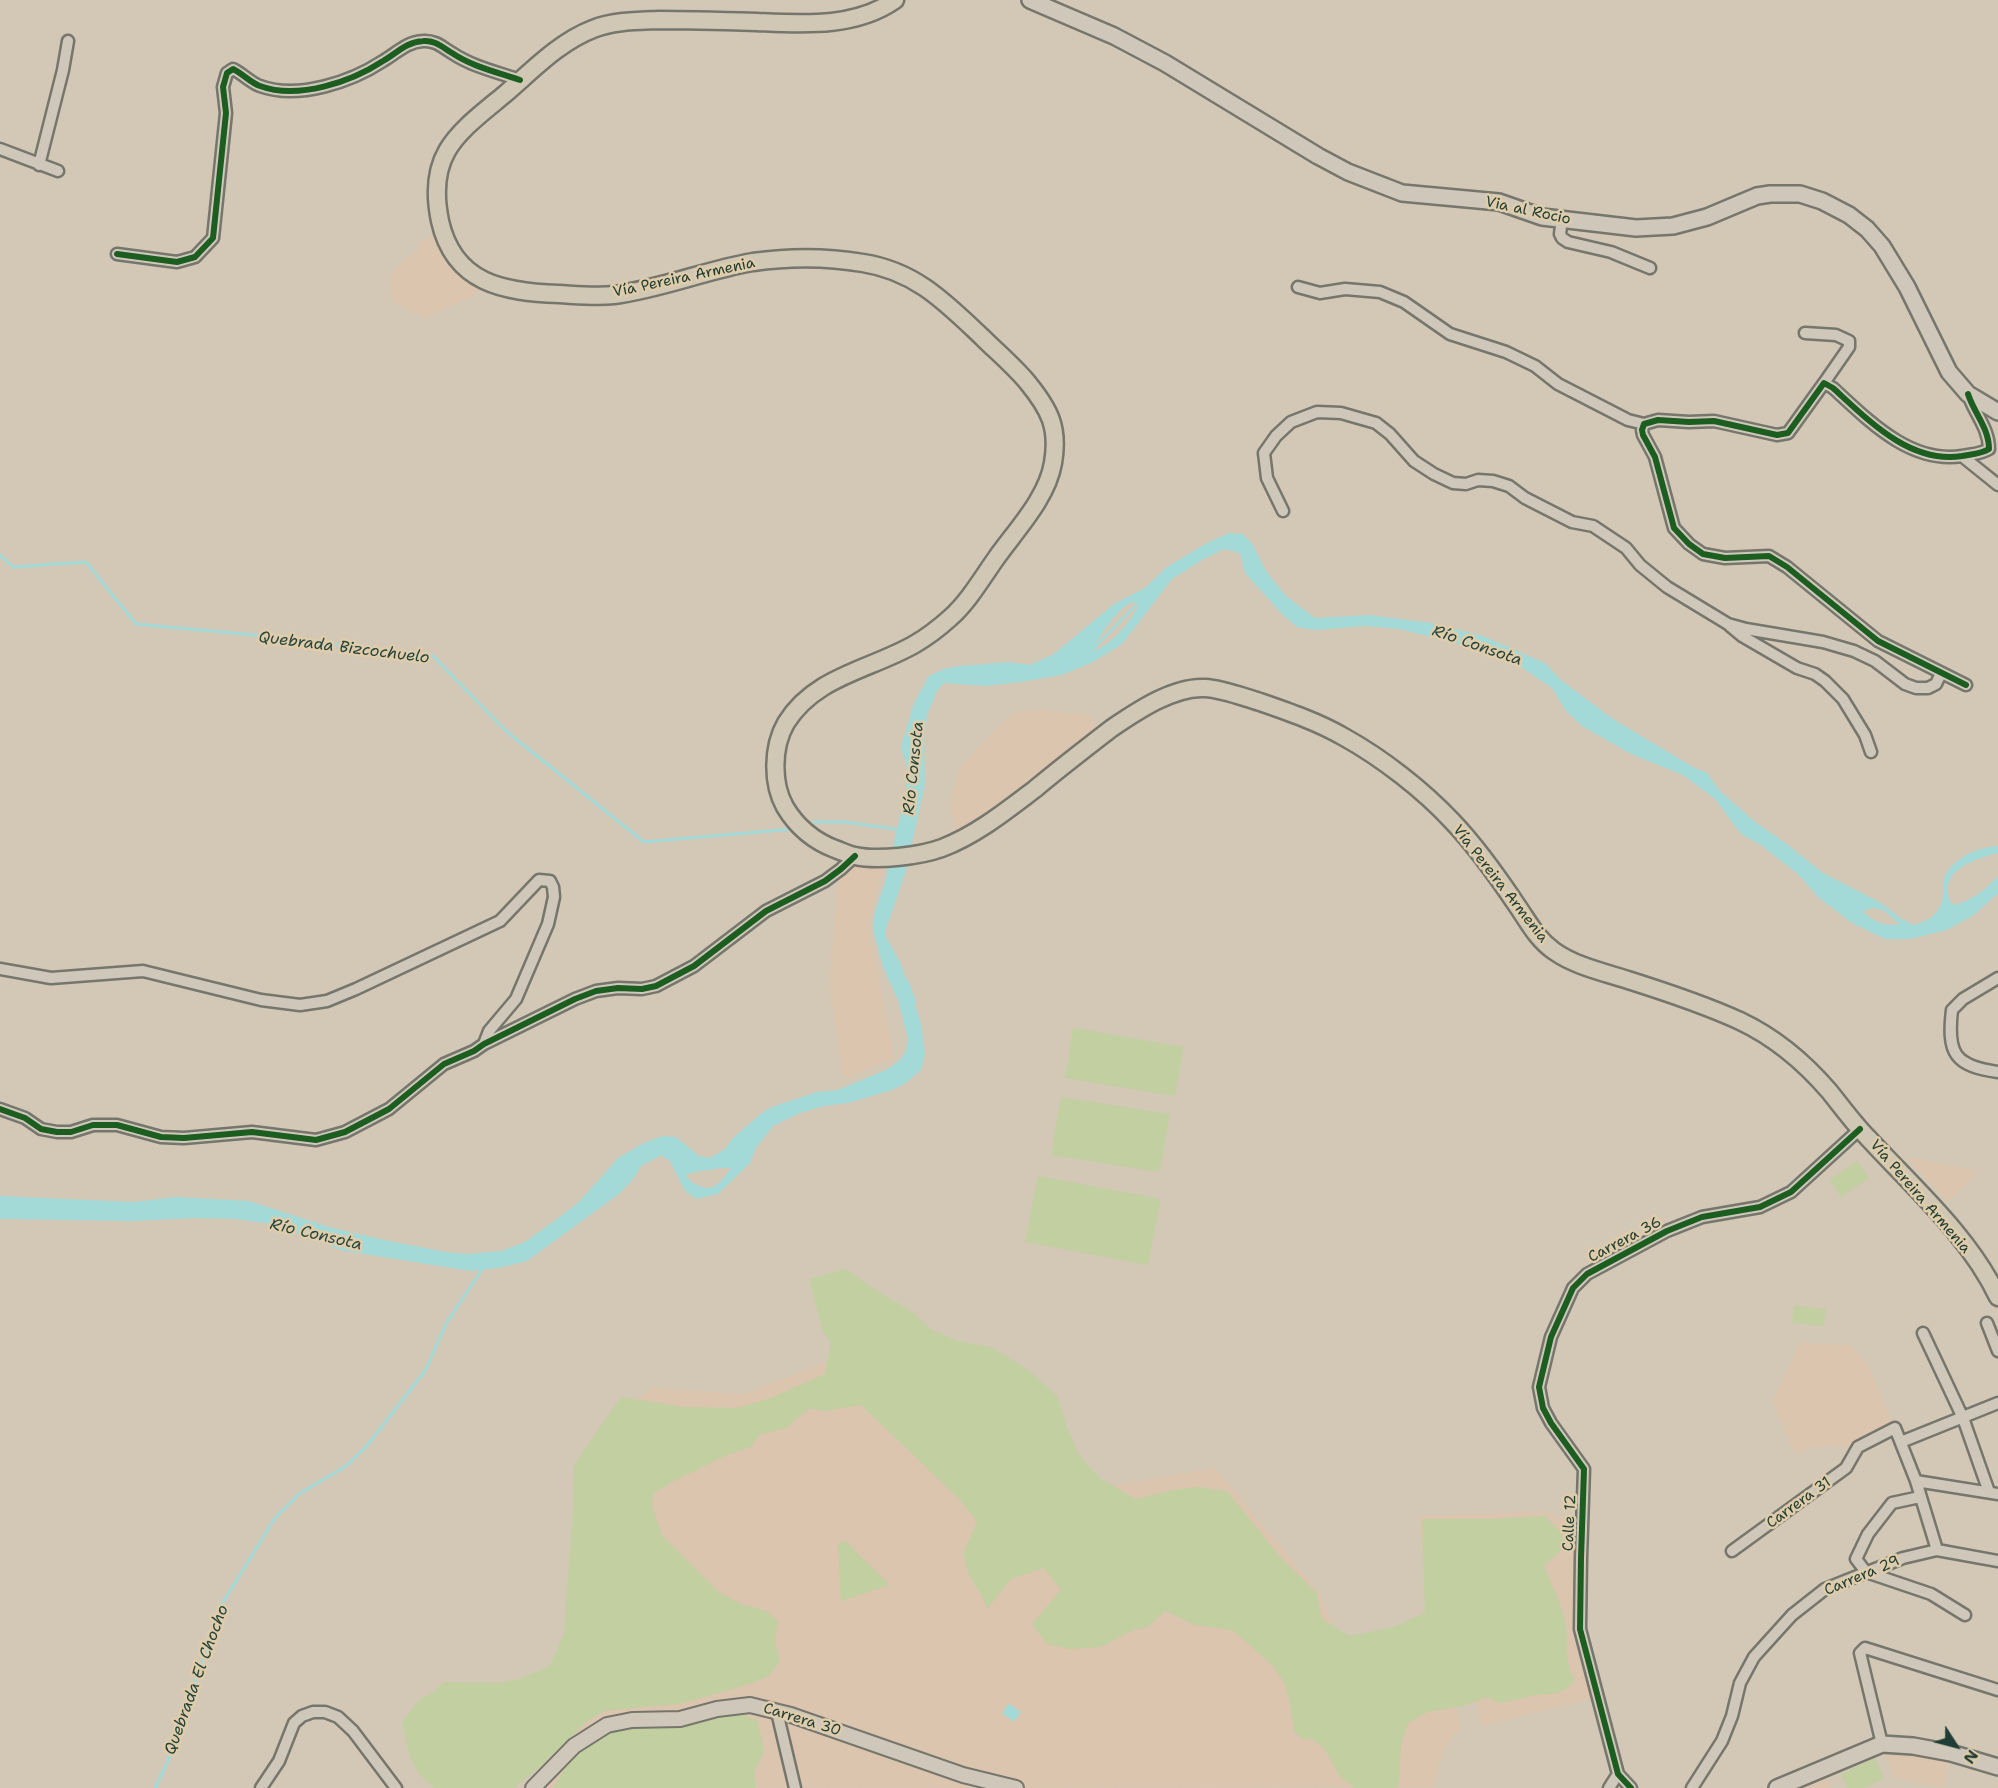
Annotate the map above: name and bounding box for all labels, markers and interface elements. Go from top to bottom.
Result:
street label: Via al Rocio [1484,193,1572,229]
street label: Vía Pereira Armenia [611,254,757,302]
water label: Río Consota [1430,622,1524,670]
water label: Quebrada Bizcochuelo [257,628,431,668]
water label: Río Consota [900,720,928,816]
street label: Vía Pereira Armenia [1448,821,1552,947]
street label: Vía Pereira Armenia [1866,1137,1974,1257]
street label: Carrera 36 [1585,1213,1665,1267]
water label: Río Consota [268,1215,364,1255]
street label: Carrera 31 [1763,1473,1835,1533]
street label: Calle 12 [1560,1494,1580,1552]
street label: Carrera 29 [1822,1552,1902,1600]
water label: Quebrada El Chocho [161,1602,233,1758]
street label: Carrera 30 [761,1700,843,1740]
north arrow [1926,1716,1986,1776]
text: N [1959,1746,1983,1768]

